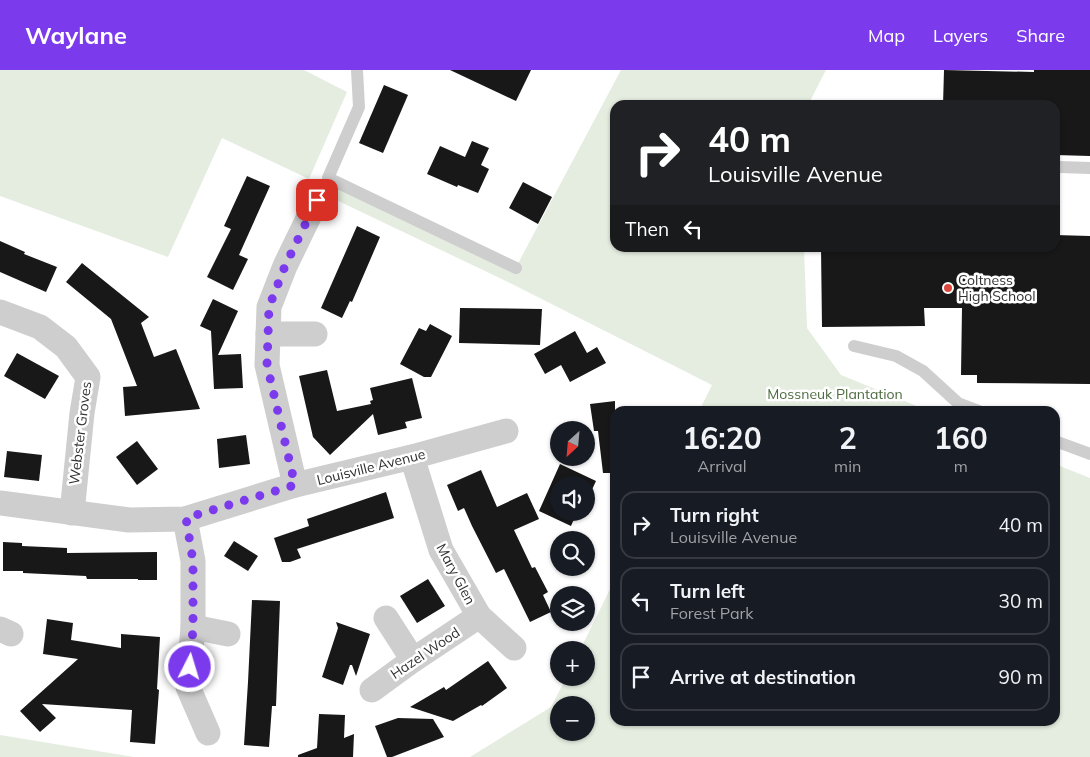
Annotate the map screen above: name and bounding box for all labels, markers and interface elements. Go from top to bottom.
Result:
text: Waylane [25,20,127,50]
text: Map [868,24,905,47]
text: Layers [933,24,988,47]
text: Share [1016,24,1065,47]
text: 40 m [708,117,791,161]
icon: right [625,120,690,185]
text: Louisville Avenue [708,160,883,188]
pin [296,179,338,221]
icon: arrive [303,186,331,214]
icon: left [679,215,707,243]
text: Then [625,217,669,241]
place label: Coltness High School [958,271,1036,305]
marker: Coltness High School [942,282,954,294]
street label: Webster Groves [65,380,95,486]
park label: Mossneuk Plantation [767,385,903,403]
text: 16:20 [682,419,762,457]
text: 2 [839,419,857,457]
text: 160 [934,419,988,457]
north arrow [550,421,595,466]
map controls [550,421,595,741]
street label: Louisville Avenue [315,445,427,489]
text: Arrival [698,456,747,476]
text: min [834,456,861,476]
text: m [954,456,968,476]
button: sound [550,476,595,521]
text: Turn right [670,503,759,527]
icon: right [627,511,655,539]
text: 40 m [999,513,1043,537]
text: Louisville Avenue [670,527,797,547]
button: search [550,531,595,576]
street label: Mary Glen [432,540,480,608]
text: Turn left [670,579,745,603]
button: layers [550,586,595,631]
icon: left [627,587,655,615]
text: 30 m [999,589,1043,613]
text: Forest Park [670,603,754,623]
street label: Hazel Wood [387,623,463,683]
position arrow [163,640,215,692]
button: + [550,641,595,686]
icon: arrive [627,663,655,691]
text: Arrive at destination [670,665,856,689]
text: 90 m [999,665,1043,689]
button: − [550,696,595,741]

